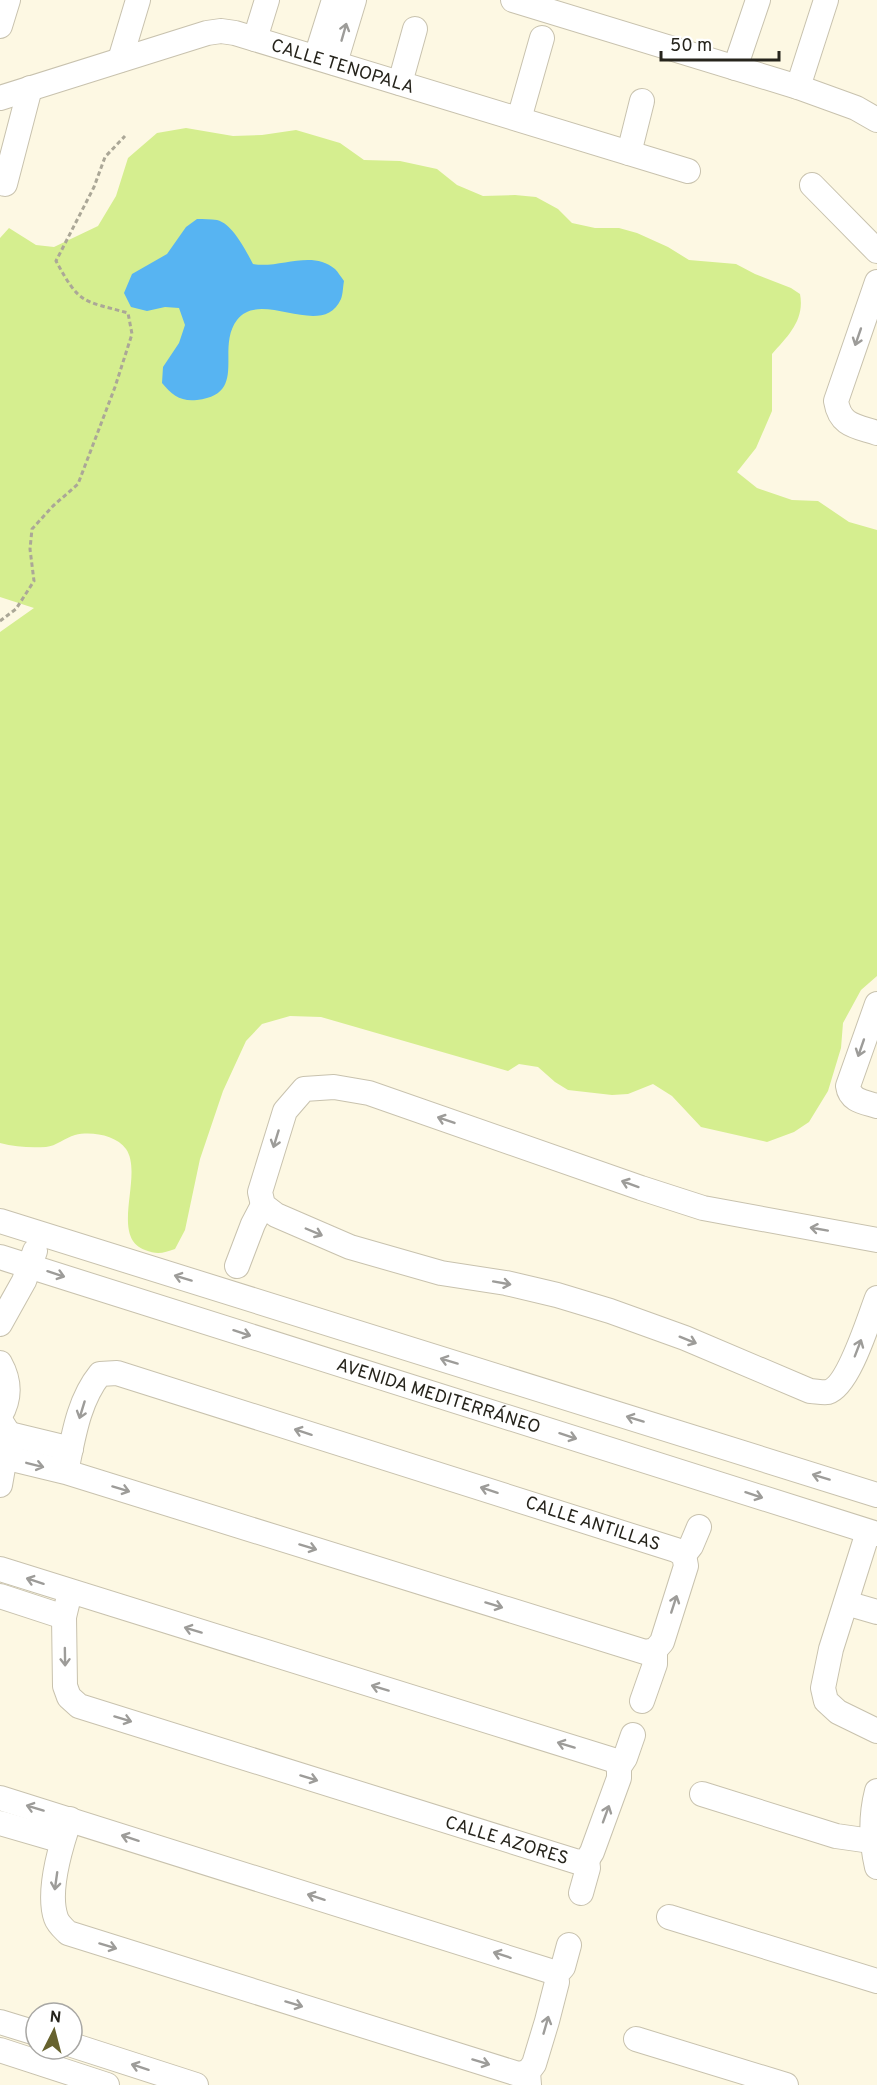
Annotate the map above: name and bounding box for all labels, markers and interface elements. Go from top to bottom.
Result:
one-way arrow [339,22,350,41]
scale bar [661,24,780,62]
street label: CALLE TENOPALA [268,35,417,100]
text: 50 m [670,35,712,58]
one-way arrow [852,327,863,346]
one-way arrow [854,1038,865,1057]
one-way arrow [437,1113,456,1124]
one-way arrow [270,1129,281,1148]
one-way arrow [621,1178,640,1189]
one-way arrow [810,1223,830,1234]
one-way arrow [305,1227,323,1238]
one-way arrow [46,1269,65,1280]
one-way arrow [174,1272,193,1283]
one-way arrow [492,1278,511,1289]
one-way arrow [232,1328,251,1339]
one-way arrow [678,1335,697,1346]
one-way arrow [853,1340,864,1358]
street label: AVENIDA MEDITERRÁNEO [333,1354,543,1440]
one-way arrow [440,1355,459,1366]
one-way arrow [76,1400,87,1419]
one-way arrow [626,1413,645,1424]
one-way arrow [294,1425,313,1436]
one-way arrow [558,1432,577,1443]
one-way arrow [25,1459,44,1471]
one-way arrow [812,1471,831,1482]
one-way arrow [111,1484,130,1495]
one-way arrow [480,1484,499,1495]
one-way arrow [744,1490,763,1501]
street label: CALLE ANTILLAS [522,1492,663,1557]
one-way arrow [298,1542,317,1553]
one-way arrow [26,1574,45,1585]
one-way arrow [669,1595,680,1614]
one-way arrow [484,1600,503,1611]
one-way arrow [184,1624,203,1635]
one-way arrow [59,1647,71,1667]
one-way arrow [371,1681,390,1692]
one-way arrow [113,1715,132,1726]
one-way arrow [557,1739,576,1750]
one-way arrow [299,1773,318,1784]
one-way arrow [26,1802,45,1813]
one-way arrow [601,1805,612,1824]
street label: CALLE AZORES [442,1812,571,1871]
one-way arrow [121,1832,140,1843]
one-way arrow [50,1871,61,1891]
one-way arrow [307,1891,326,1902]
one-way arrow [98,1941,117,1952]
one-way arrow [493,1949,512,1960]
one-way arrow [284,1999,303,2010]
north arrow [24,2001,84,2061]
text: N [49,2008,62,2029]
one-way arrow [541,2016,552,2035]
one-way arrow [471,2057,490,2068]
one-way arrow [131,2061,150,2072]

